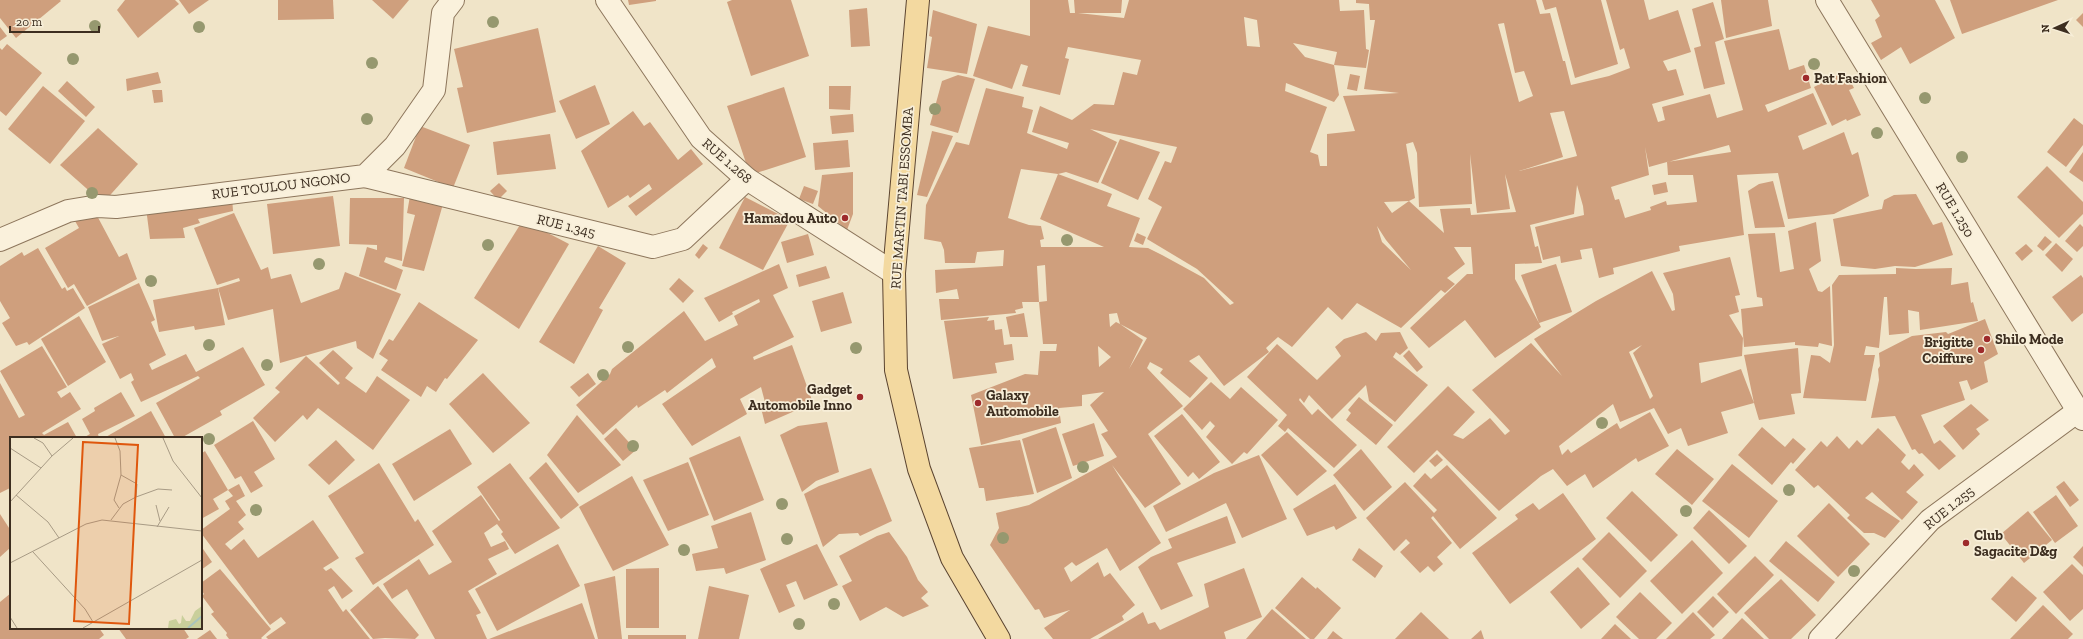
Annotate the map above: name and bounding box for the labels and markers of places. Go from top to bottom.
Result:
place label: Pat Fashion [1814,70,1887,87]
marker: Pat Fashion [1801,73,1811,83]
place label: Hamadou Auto [744,210,838,227]
marker: Hamadou Auto [840,213,850,223]
place label: Shilo Mode [1995,331,2064,348]
place label: Brigitte Coiffure [1922,334,1973,367]
marker: Shilo Mode [1982,334,1992,344]
marker: Brigitte Coiffure [1976,345,1986,355]
place label: Gadget Automobile Inno [748,381,853,414]
place label: Galaxy Automobile [986,387,1059,420]
marker: Gadget Automobile Inno [855,392,865,402]
marker: Galaxy Automobile [973,398,983,408]
place label: Club Sagacite D&g [1974,527,2057,560]
marker: Club Sagacite D&g [1961,538,1971,548]

